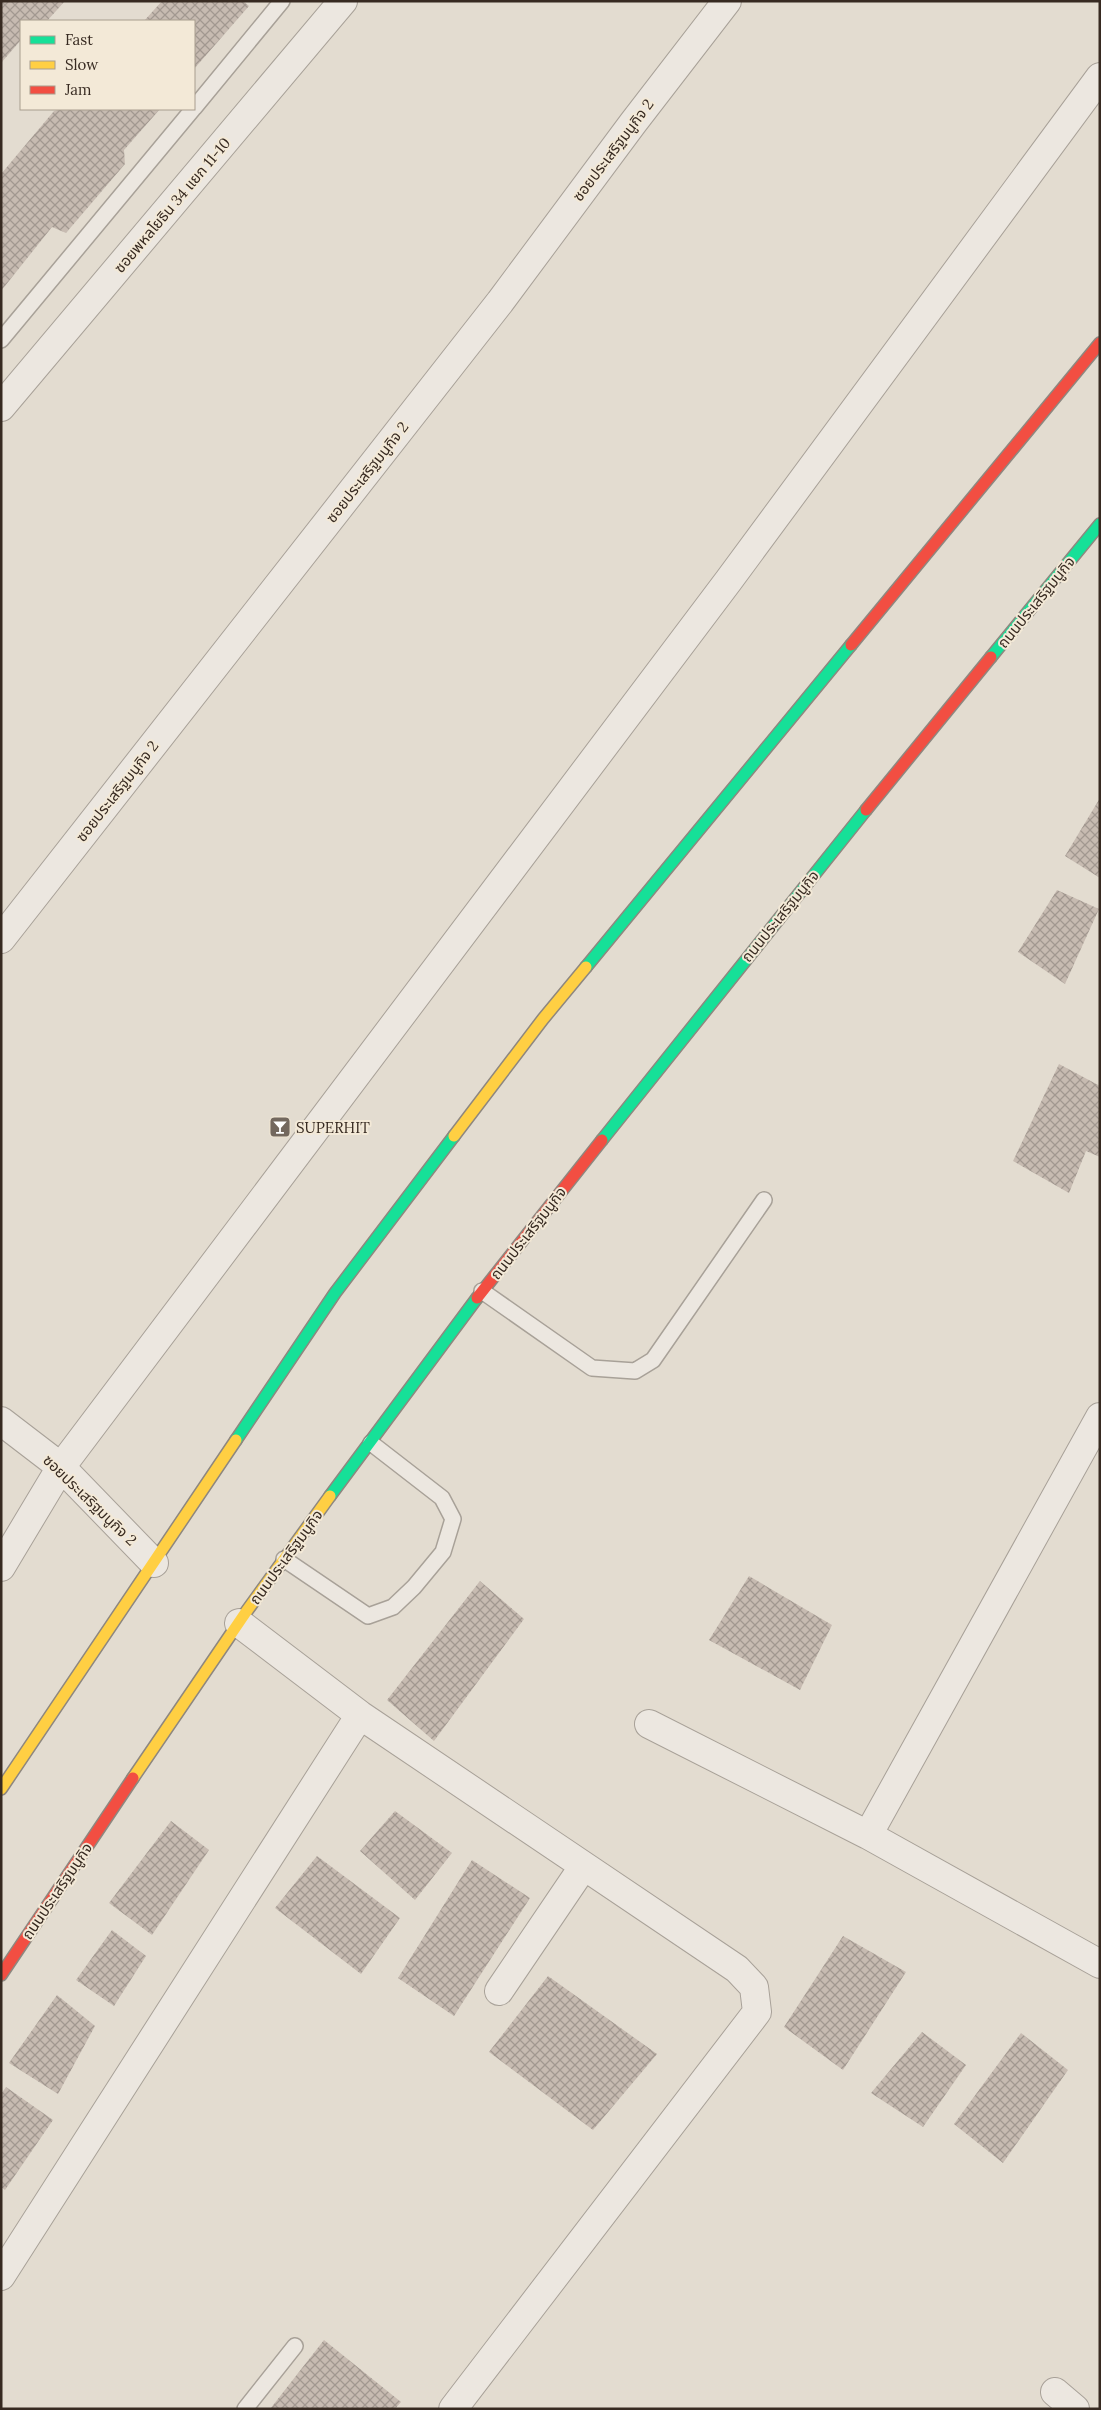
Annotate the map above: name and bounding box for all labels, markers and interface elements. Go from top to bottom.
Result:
legend [20,20,195,110]
text: Fast [65,30,93,49]
text: Slow [65,55,98,74]
text: Jam [64,80,92,99]
street label: ซอยประเสริฐมนูกิจ 2 [568,95,658,205]
street label: ซอยพหลโยธิน 34 แยก 11-10 [110,133,234,277]
street label: ซอยประเสริฐมนูกิจ 2 [322,418,412,526]
street label: ถนนประเสริฐมนูกิจ [993,552,1079,652]
street label: ซอยประเสริฐมนูกิจ 2 [72,737,162,845]
street label: ถนนประเสริฐมนูกิจ [737,866,823,966]
bar icon: SUPERHIT [268,1115,292,1139]
place label: SUPERHIT [296,1118,370,1137]
street label: ถนนประเสริฐมนูกิจ [486,1183,570,1283]
street label: ซอยประเสริฐมนูกิจ 2 [39,1450,141,1550]
street label: ถนนประเสริฐมนูกิจ [245,1506,327,1608]
street label: ถนนประเสริฐมนูกิจ [18,1839,96,1943]

